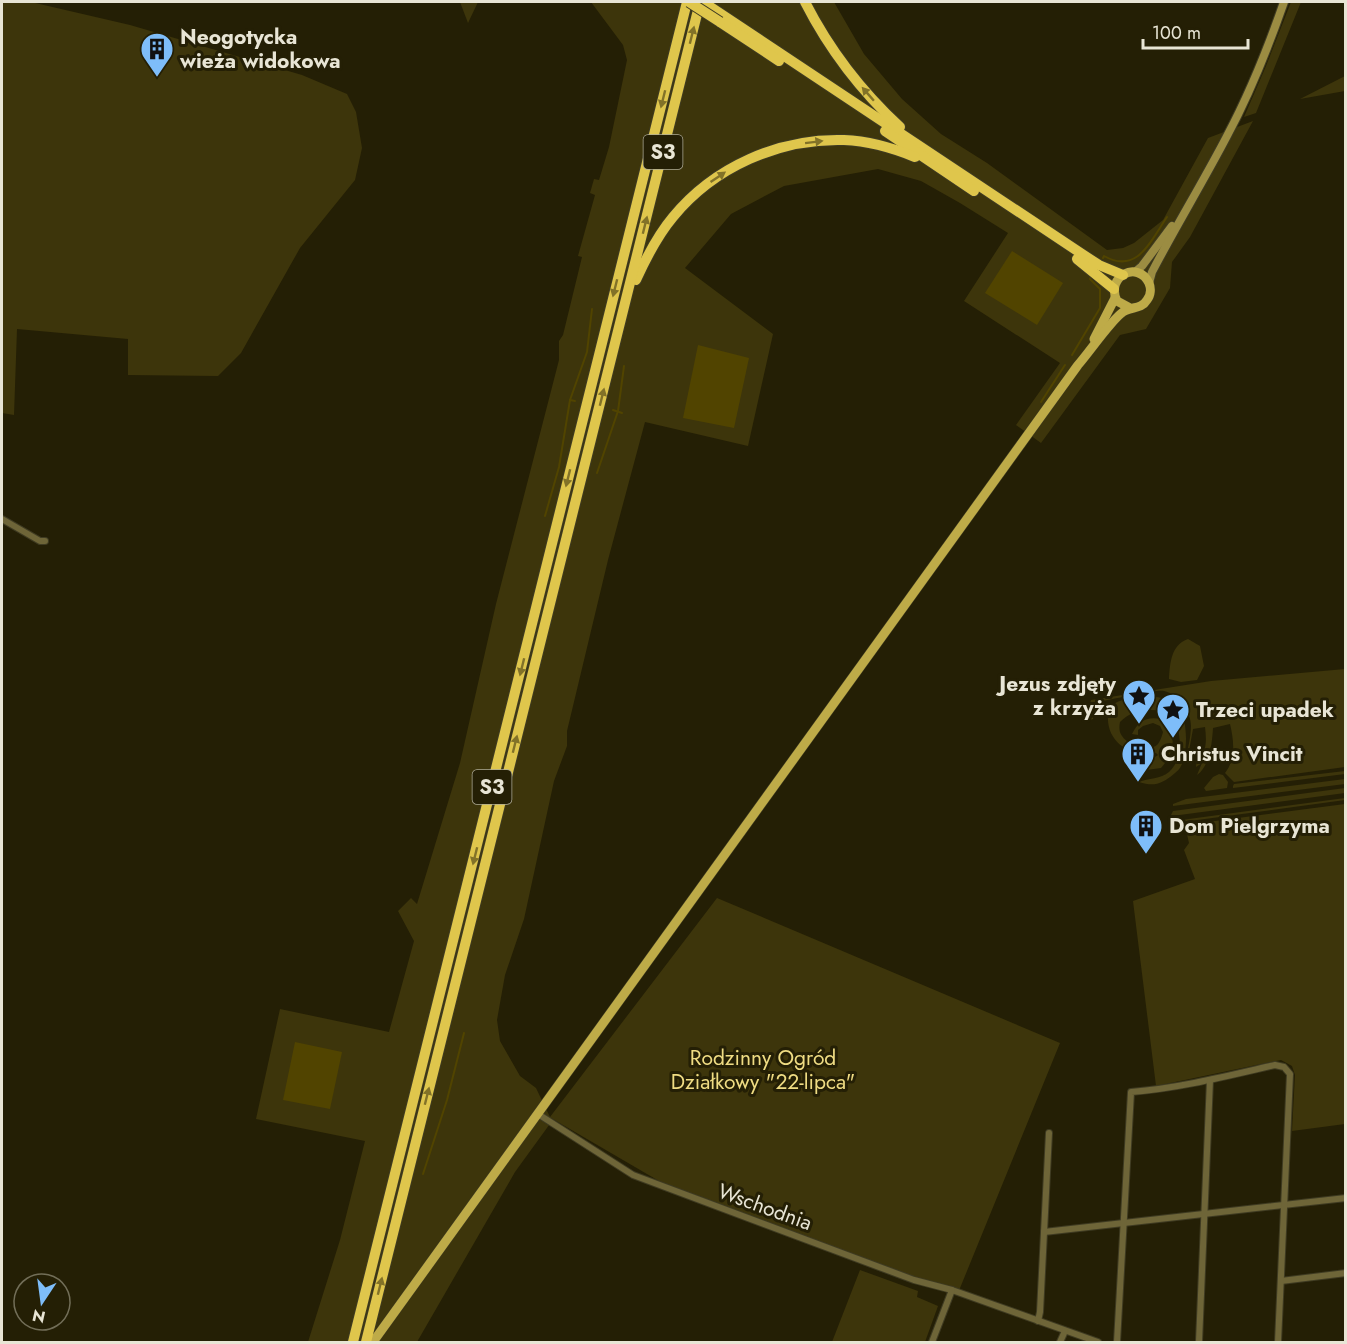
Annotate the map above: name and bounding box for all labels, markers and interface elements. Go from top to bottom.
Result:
scale bar [1143,12,1248,50]
text: 100 m [1152,20,1201,46]
place label: Neogotycka wieża widokowa [179,22,341,76]
one-way arrow [687,26,697,45]
building icon: Neogotycka wieża widokowa [139,31,175,78]
one-way arrow [862,87,875,102]
one-way arrow [657,90,667,108]
road number: S3 [644,135,682,169]
one-way arrow [804,137,823,146]
one-way arrow [710,171,726,182]
one-way arrow [640,215,650,234]
one-way arrow [610,279,620,298]
one-way arrow [597,388,607,406]
one-way arrow [563,469,573,487]
one-way arrow [516,658,526,676]
place label: Jezus zdjęty z krzyża [995,669,1117,723]
place icon: Jezus zdjęty z krzyża [1121,678,1157,725]
place icon: Trzeci upadek [1155,692,1191,739]
place label: Trzeci upadek [1196,695,1334,725]
one-way arrow [511,735,521,753]
building icon: Christus Vincit [1120,736,1156,783]
place label: Christus Vincit [1161,739,1303,769]
road number: S3 [472,770,512,804]
building icon: Dom Pielgrzyma [1128,808,1164,855]
place label: Dom Pielgrzyma [1169,811,1330,841]
one-way arrow [469,847,479,865]
park label: Rodzinny Ogród Działkowy "22-lipca" [671,1043,855,1097]
one-way arrow [423,1087,433,1106]
street label: Wschodnia [714,1176,816,1238]
north arrow [12,1272,72,1332]
one-way arrow [376,1277,386,1295]
text: N [30,1303,48,1329]

